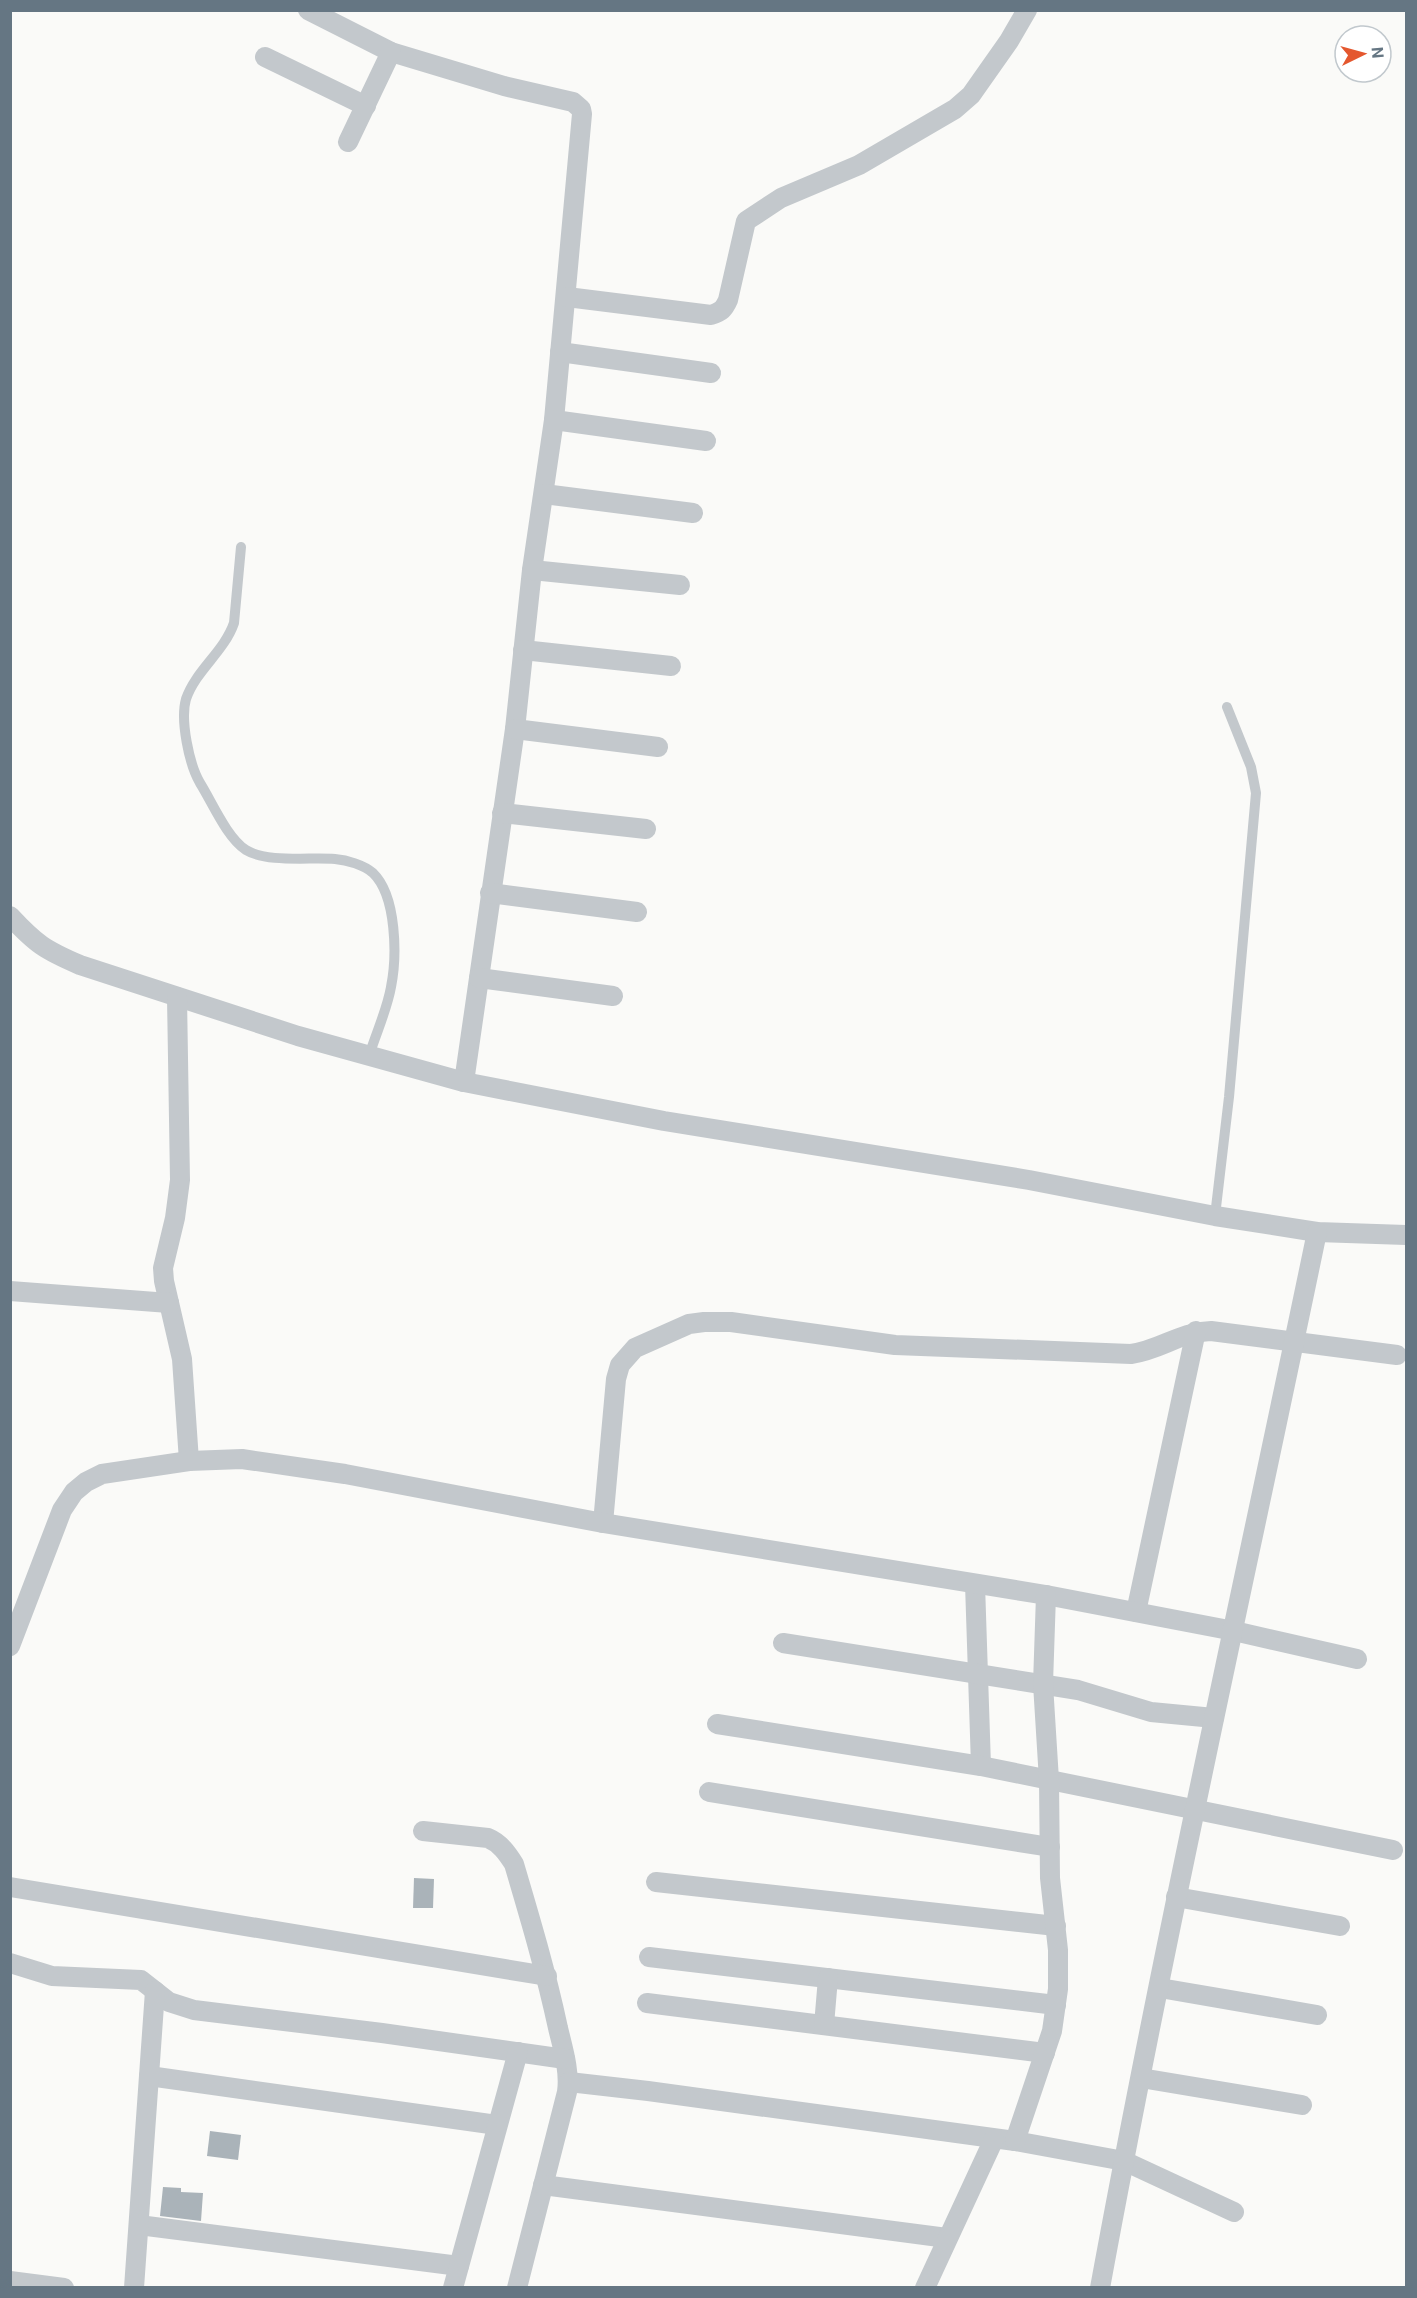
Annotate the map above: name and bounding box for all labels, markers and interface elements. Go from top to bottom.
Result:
north arrow [1333,24,1393,84]
text: N [1367,46,1387,59]

